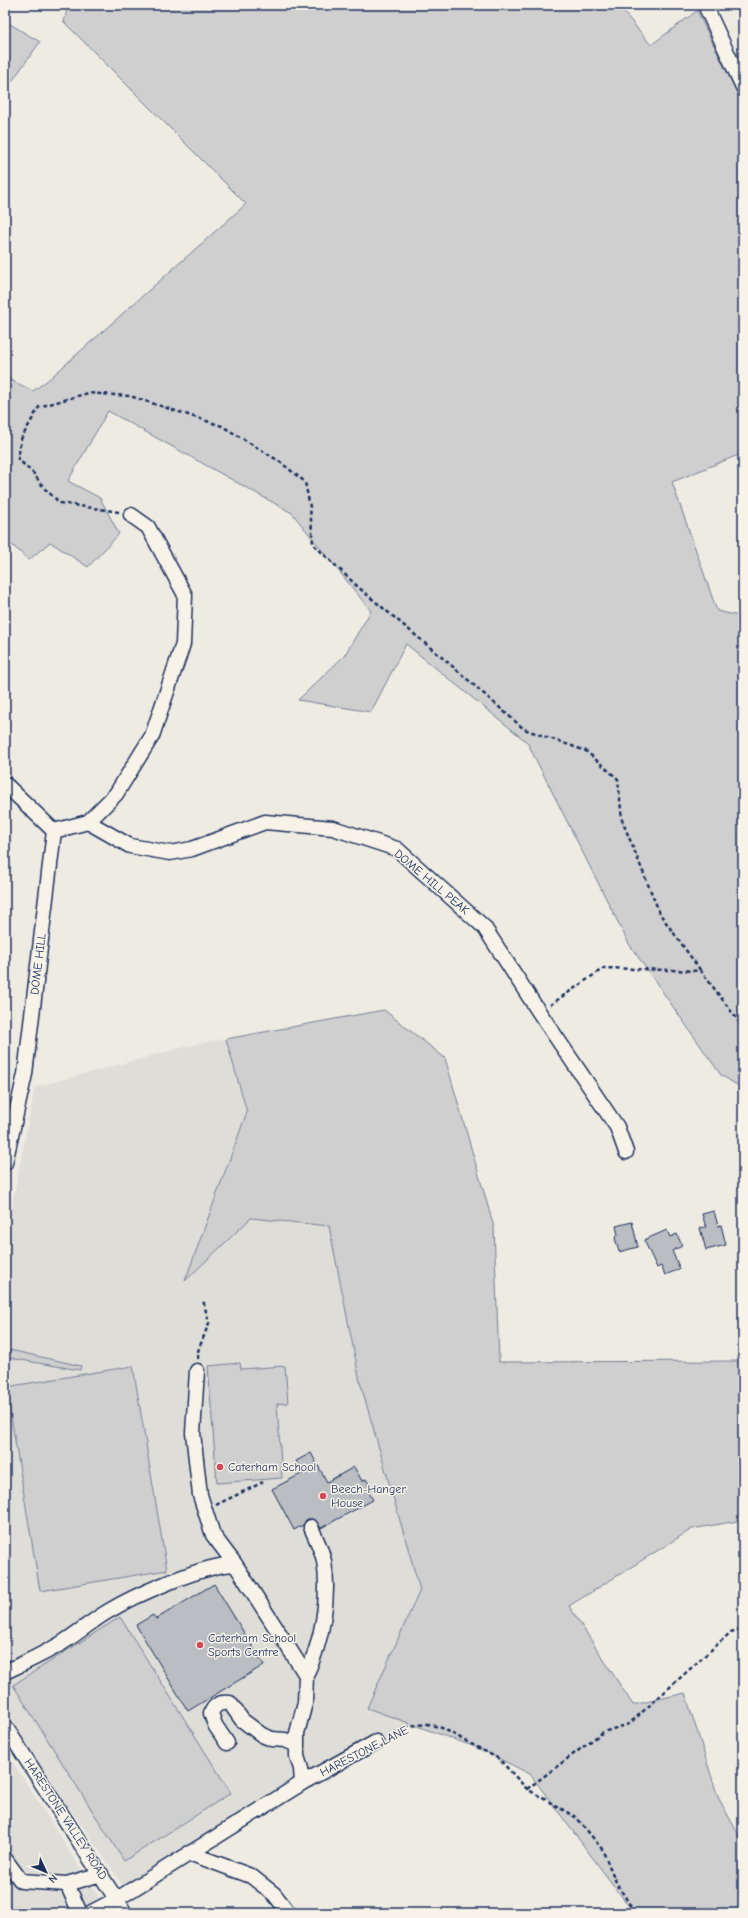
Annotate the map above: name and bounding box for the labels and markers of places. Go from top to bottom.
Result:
place label: Caterham School [228,1460,316,1474]
marker: Caterham School [215,1462,225,1472]
place label: Beech-Hanger House [331,1482,406,1510]
marker: Beech-Hanger House [318,1491,328,1501]
place label: Caterham School Sports Centre [208,1631,296,1659]
marker: Caterham School Sports Centre [195,1640,205,1650]

